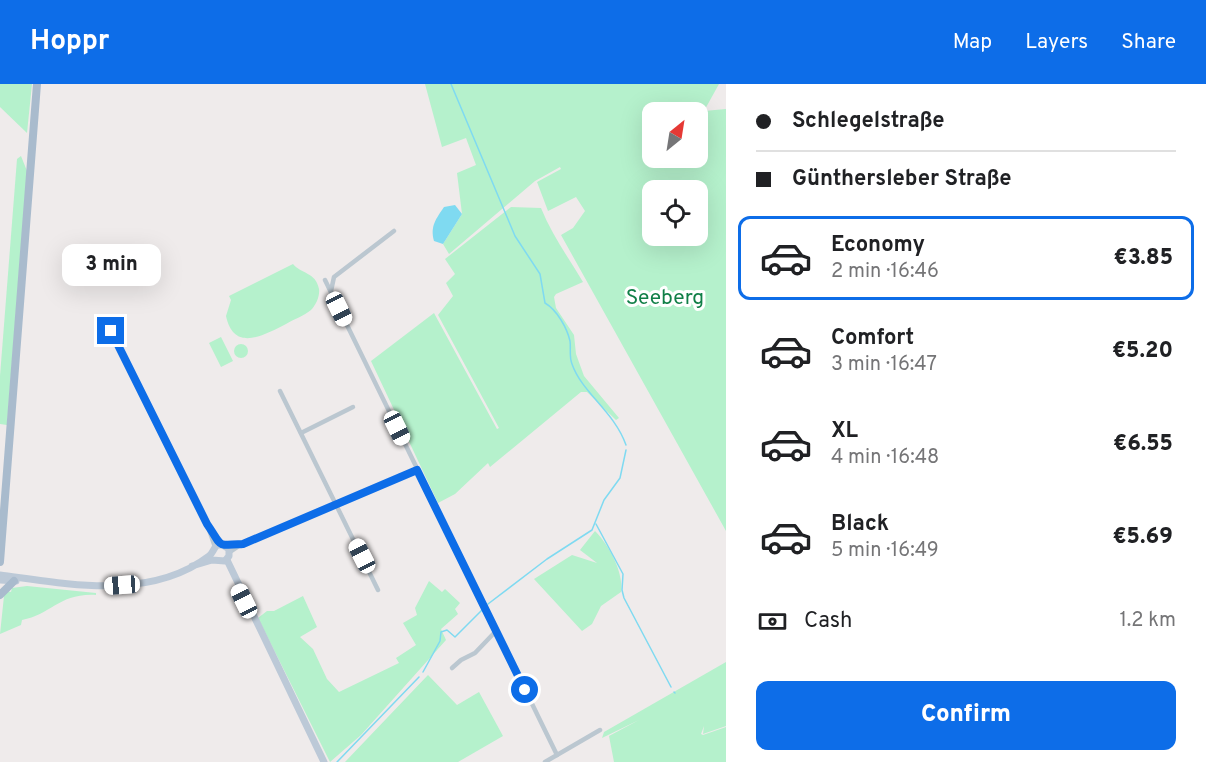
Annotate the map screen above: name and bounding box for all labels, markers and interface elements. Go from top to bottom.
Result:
text: Hoppr [30,24,109,60]
text: Map [953,29,992,56]
text: Layers [1025,29,1088,56]
text: Share [1121,29,1176,56]
north arrow [642,102,708,168]
map controls [642,102,708,246]
text: Schlegelstraße [792,108,944,135]
text: Günthersleber Straße [792,166,1012,193]
button: locate [642,180,708,246]
icon: car [759,231,813,285]
text: Economy [831,232,925,259]
callout: 3 min [62,244,160,286]
text: €3.85 [1114,245,1173,272]
text: 3 min [85,252,138,278]
text: 2 min · 16:46 [831,259,939,285]
park label: Seeberg [626,285,704,312]
car [323,289,355,329]
route end [97,317,124,344]
icon: car [759,324,813,378]
text: Comfort [831,325,914,352]
text: €5.20 [1112,338,1173,365]
text: 3 min · 16:47 [831,352,937,378]
car [381,408,413,448]
icon: car [759,417,813,471]
text: XL [831,418,858,445]
text: €6.55 [1113,431,1173,458]
text: 4 min · 16:48 [831,445,939,471]
icon: car [759,510,813,564]
text: Black [831,511,889,538]
text: €5.69 [1112,524,1173,551]
car [346,536,378,576]
text: 5 min · 16:49 [831,538,939,564]
car [103,575,141,595]
car [228,581,260,621]
icon: cash [756,605,789,638]
text: Cash [804,608,853,635]
text: 1.2 km [1120,608,1176,634]
route start [511,676,538,703]
button: Confirm [756,681,1176,750]

